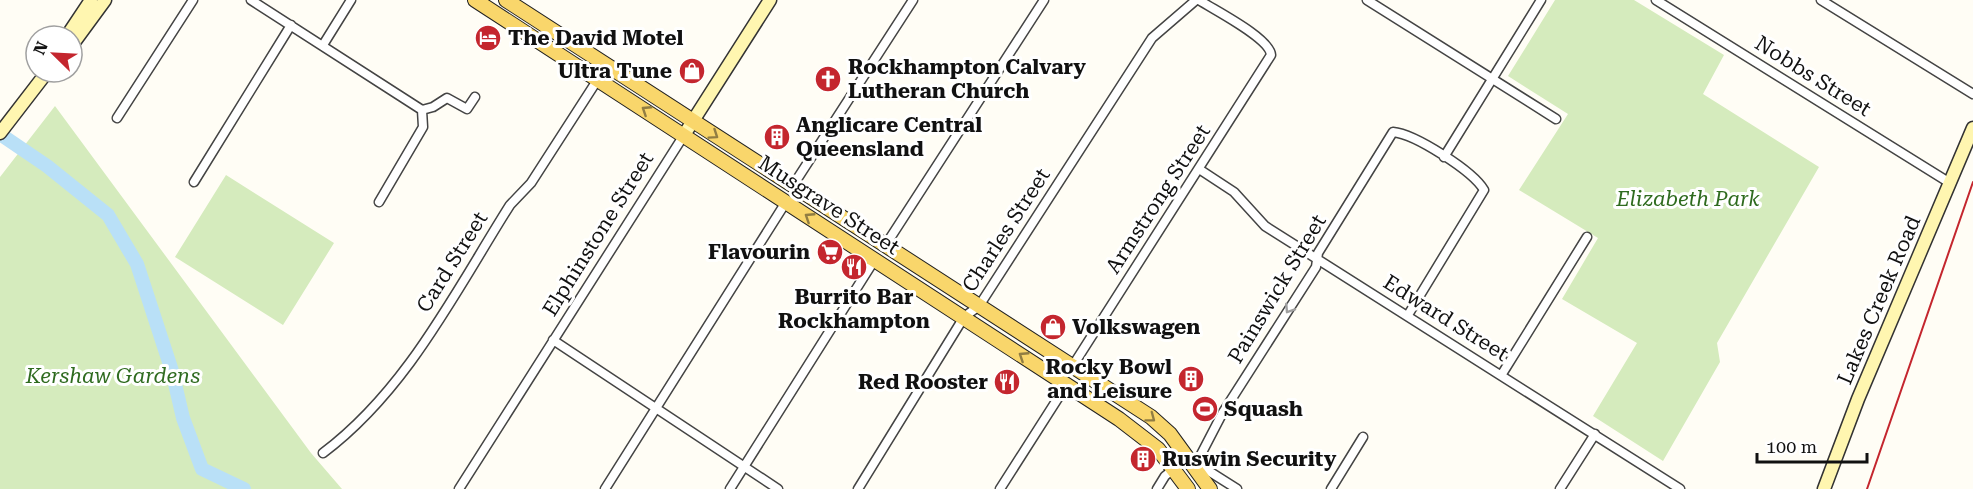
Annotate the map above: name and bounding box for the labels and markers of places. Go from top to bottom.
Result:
hotel icon: The David Motel [473,23,503,53]
place label: The David Motel [508,26,683,50]
place label: Rockhampton Calvary Lutheran Church [848,55,1086,103]
shop icon: Ultra Tune [677,56,707,86]
place label: Ultra Tune [558,59,672,83]
church icon: Rockhampton Calvary Lutheran Church [813,64,843,94]
place label: Anglicare Central Queensland [796,113,982,161]
building icon: Anglicare Central Queensland [762,122,792,152]
supermarket icon: Flavourin [815,237,845,267]
place label: Flavourin [708,240,810,264]
restaurant icon: Burrito Bar Rockhampton [839,252,869,282]
place label: Burrito Bar Rockhampton [778,285,930,333]
shop icon: Volkswagen [1038,312,1068,342]
place label: Volkswagen [1072,315,1200,339]
place label: Rocky Bowl and Leisure [1046,355,1172,403]
building icon: Rocky Bowl and Leisure [1176,364,1206,394]
restaurant icon: Red Rooster [992,367,1022,397]
place label: Red Rooster [858,370,988,394]
sports icon: Squash [1190,394,1220,424]
place label: Squash [1224,397,1303,421]
building icon: Ruswin Security [1128,444,1158,474]
place label: Ruswin Security [1162,447,1337,471]

